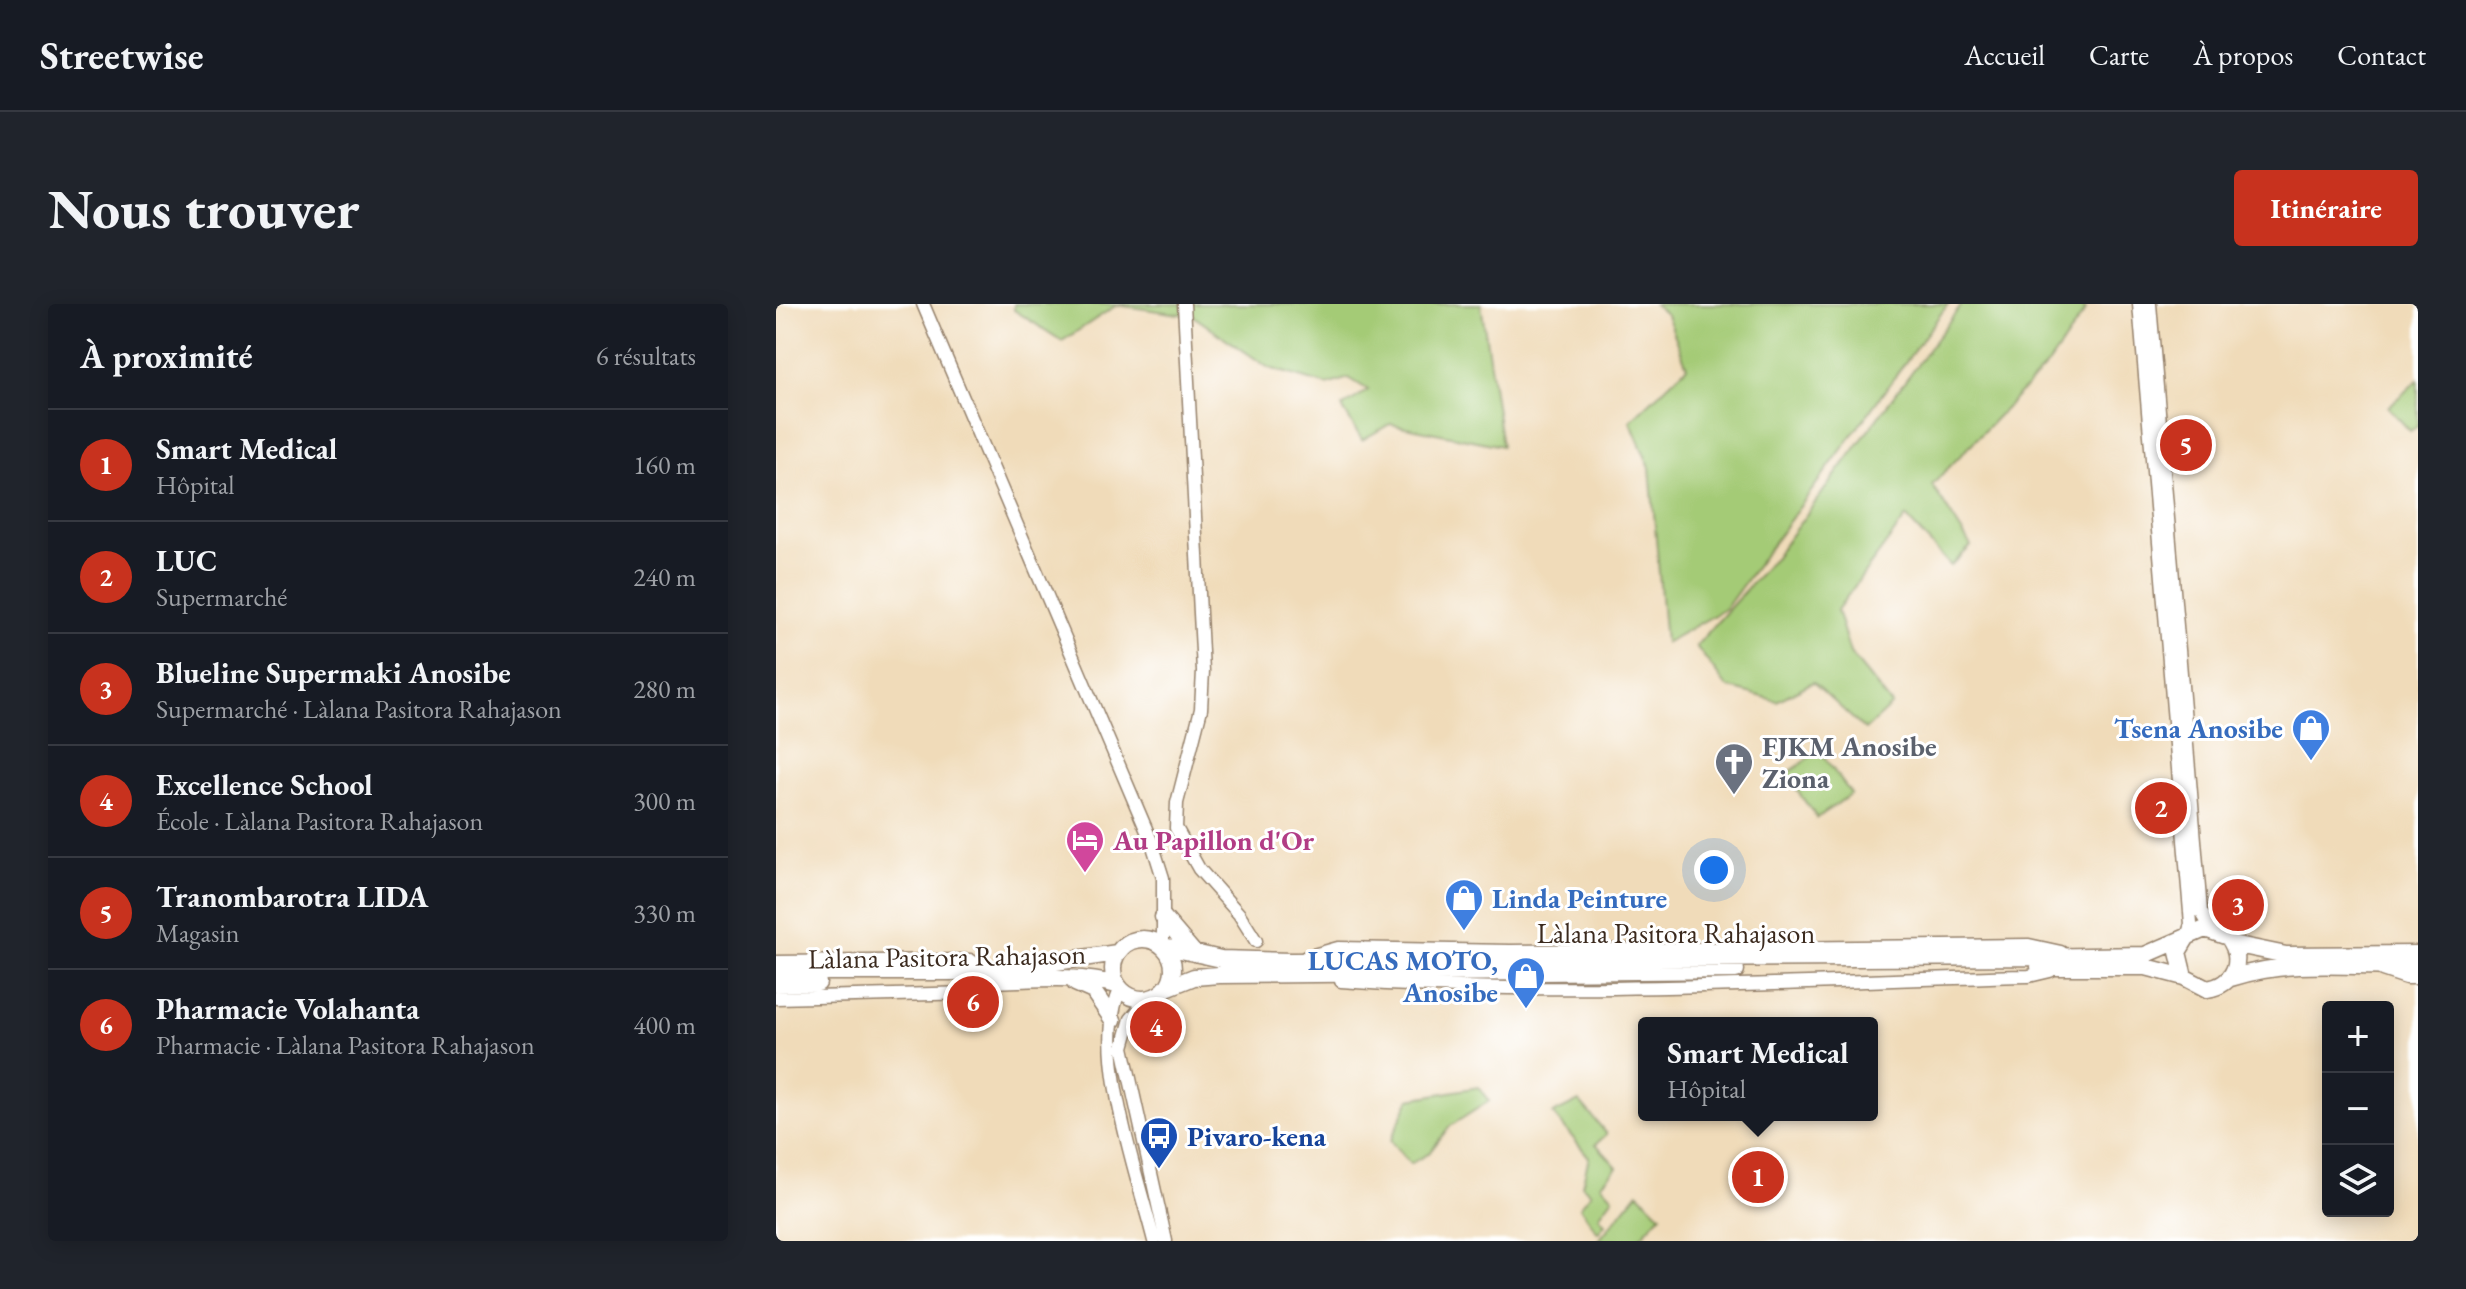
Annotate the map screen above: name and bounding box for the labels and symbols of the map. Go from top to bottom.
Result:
pin: 5 [2160,415,2212,475]
shop icon: Tsena Anosibe [2290,707,2332,762]
place label: Tsena Anosibe [2114,710,2283,746]
place label: FJKM Anosibe Ziona [1762,728,1937,796]
church icon: FJKM Anosibe Ziona [1713,741,1755,796]
pin: 2 [2135,778,2187,838]
hotel icon: Au Papillon d'Or [1064,819,1106,874]
place label: Au Papillon d'Or [1112,822,1315,858]
your location [1694,850,1734,890]
pin: 3 [2212,875,2264,935]
shop icon: Linda Peinture [1443,877,1485,932]
place label: Linda Peinture [1492,880,1667,916]
street label: Làlana Pasitora Rahajason [1537,915,1815,951]
street label: Làlana Pasitora Rahajason [807,936,1087,976]
place label: LUCAS MOTO, Anosibe [1308,942,1498,1010]
shop icon: LUCAS MOTO, Anosibe [1505,955,1547,1010]
pin: 6 [947,972,999,1032]
pin: 4 [1130,997,1182,1057]
bus stop icon: Pivaro-kena [1138,1115,1180,1170]
place label: Pivaro-kena [1187,1118,1327,1154]
pin: 1 [1732,1147,1784,1207]

